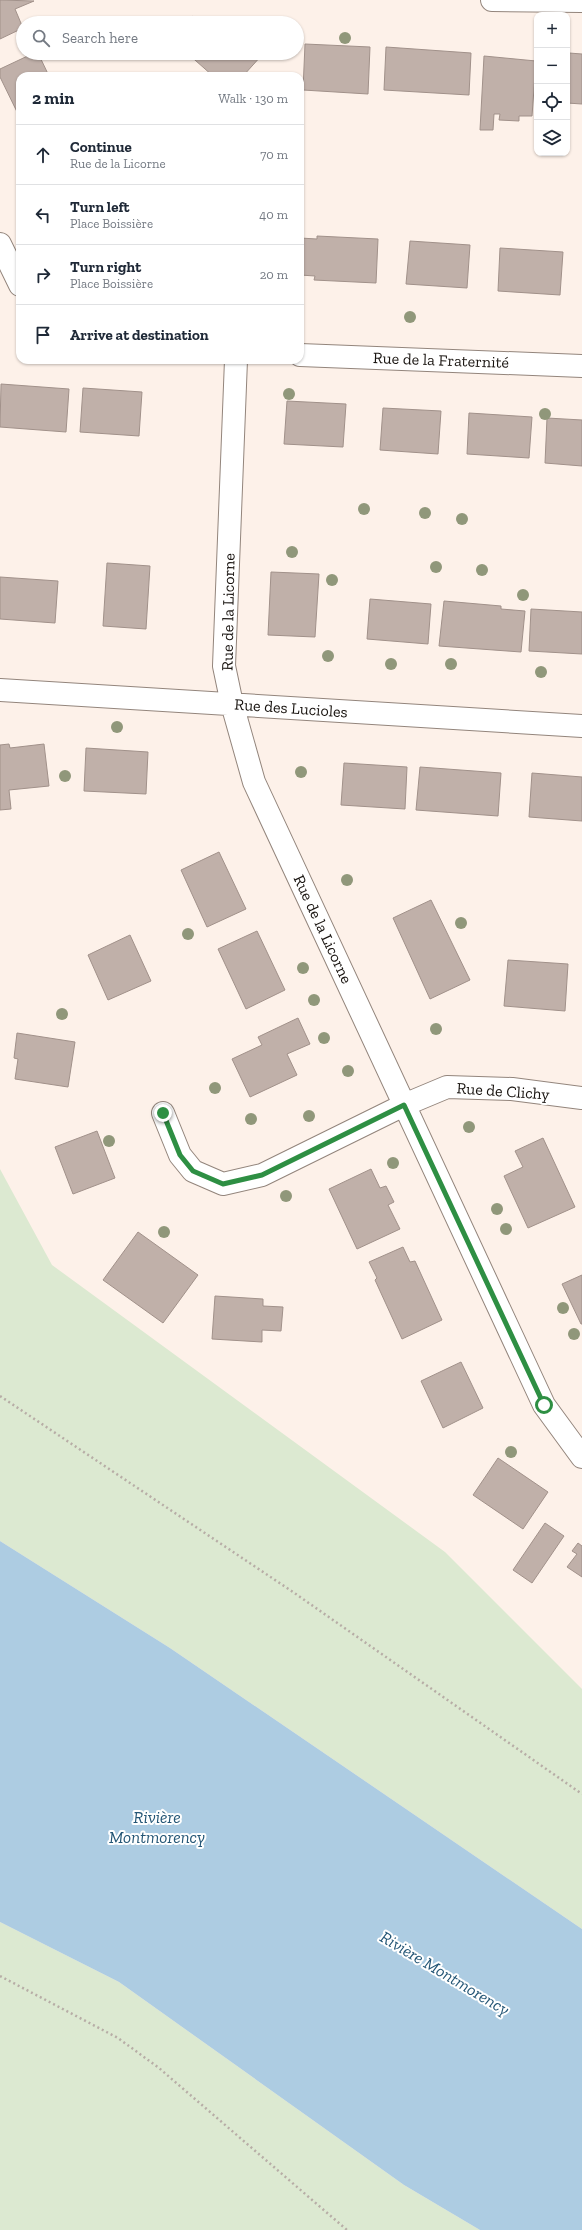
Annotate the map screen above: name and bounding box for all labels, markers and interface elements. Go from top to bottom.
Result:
map controls [534,12,570,156]
button: + [534,12,570,48]
search box [16,16,304,60]
icon: search [30,27,52,49]
text: Search here [62,29,138,47]
button: − [534,48,570,84]
button: locate [534,84,570,120]
text: 2 min [32,88,74,108]
text: Walk · 130 m [218,91,288,106]
button: layers [534,120,570,156]
text: Continue [70,138,132,156]
icon: ahead [32,144,54,166]
text: 70 m [260,147,288,162]
text: Rue de la Licorne [70,156,166,171]
text: Turn left [70,198,130,216]
icon: left [32,204,54,226]
text: 40 m [259,207,288,222]
text: Place Boissière [70,216,153,231]
text: Turn right [70,258,141,276]
icon: right [32,264,54,286]
text: 20 m [260,267,288,282]
text: Place Boissière [70,276,153,291]
icon: arrive [32,324,54,346]
text: Arrive at destination [70,326,209,344]
street label: Rue de la Fraternité [373,348,509,372]
street label: Rue de la Licorne [217,553,239,671]
street label: Rue des Lucioles [234,695,348,721]
street label: Rue de la Licorne [290,872,356,986]
street label: Rue de Clichy [456,1078,551,1104]
route end [154,1104,172,1122]
route start [535,1396,553,1414]
water label: Rivière Montmorency [109,1807,205,1847]
water label: Rivière Montmorency [377,1927,513,2019]

